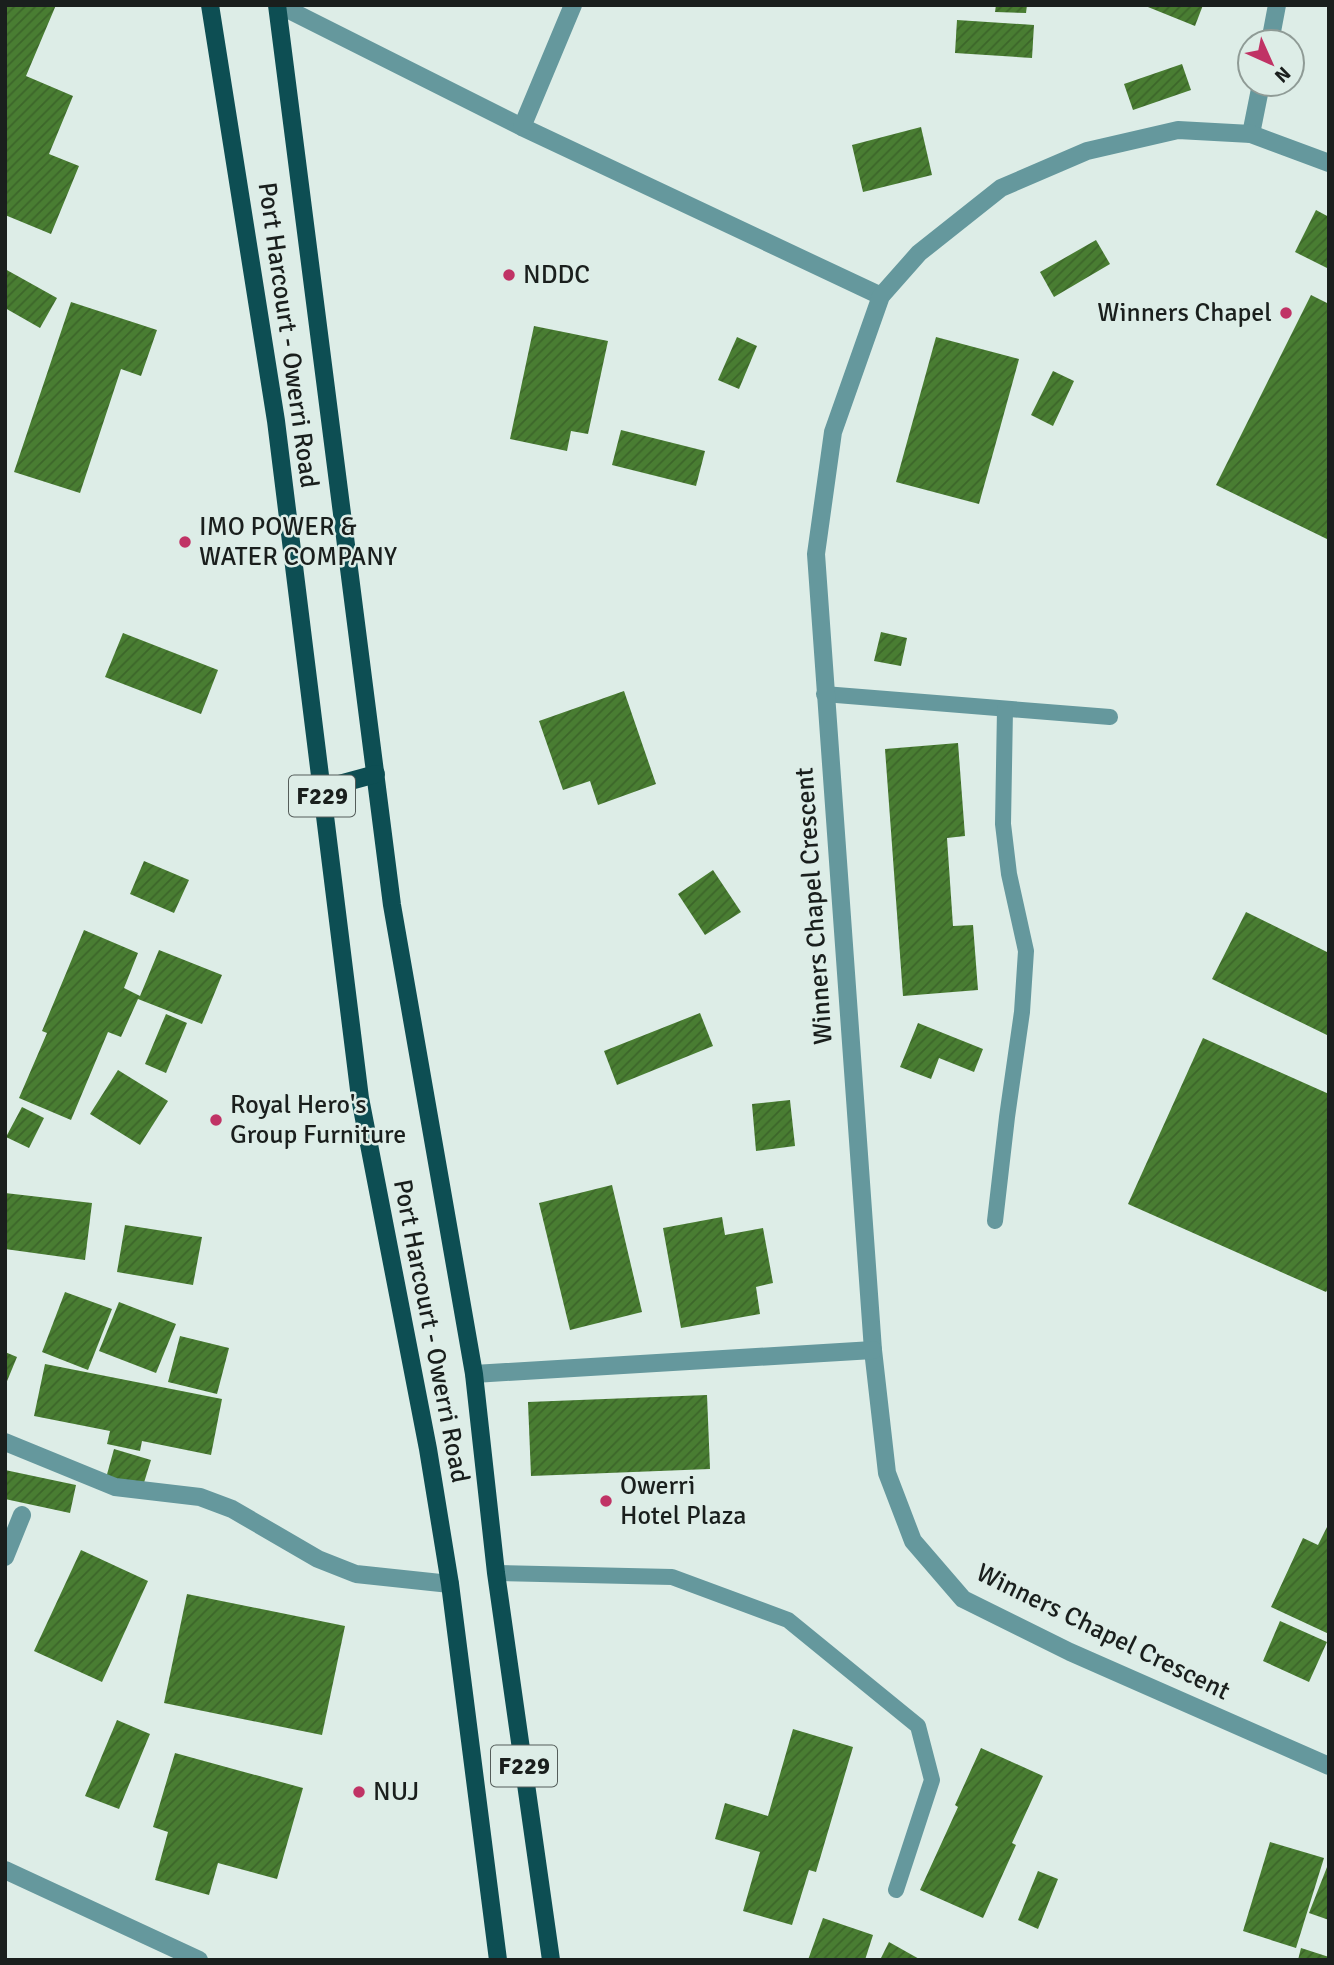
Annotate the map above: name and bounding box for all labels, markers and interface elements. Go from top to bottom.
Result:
north arrow [1236,28,1306,98]
text: N [1269,61,1295,87]
street label: Port Harcourt - Owerri Road [251,180,325,490]
place label: NDDC [523,259,590,291]
marker: NDDC [501,267,517,283]
place label: Winners Chapel [1097,297,1272,329]
marker: Winners Chapel [1278,305,1294,321]
place label: IMO POWER & WATER COMPANY [199,511,397,573]
marker: IMO POWER & WATER COMPANY [177,534,193,550]
street label: Winners Chapel Crescent [788,766,840,1046]
road number: F229 [289,776,355,816]
place label: Royal Hero's Group Furniture [230,1089,406,1151]
marker: Royal Hero's Group Furniture [208,1112,224,1128]
street label: Port Harcourt - Owerri Road [386,1177,476,1485]
place label: Owerri Hotel Plaza [620,1470,746,1532]
marker: Owerri Hotel Plaza [598,1493,614,1509]
street label: Winners Chapel Crescent [971,1557,1235,1707]
road number: F229 [491,1746,557,1786]
place label: NUJ [373,1776,419,1808]
marker: NUJ [351,1784,367,1800]

